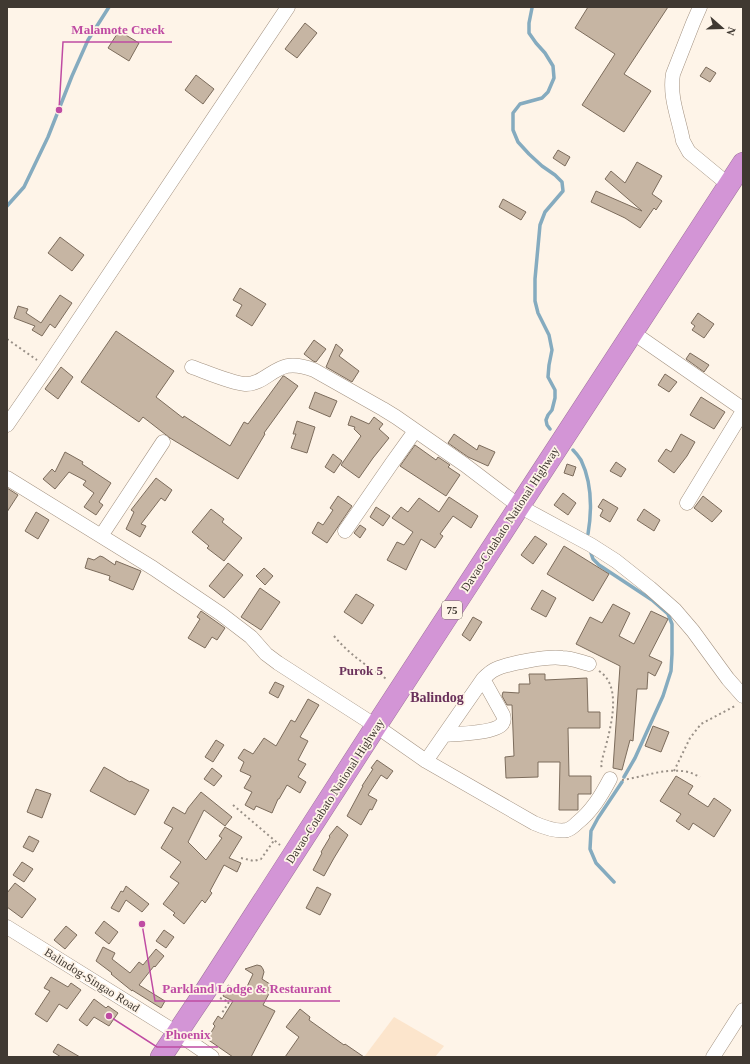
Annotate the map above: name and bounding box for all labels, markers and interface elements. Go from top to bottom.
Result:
north arrow [702,8,742,48]
callout: Malamote Creek [63,17,172,42]
text: Malamote Creek [71,22,165,37]
text: N [724,26,738,37]
street label: Davao-Cotabato National Highway [458,444,562,594]
road number: 75 [442,601,462,619]
district label: Purok 5 [339,663,384,678]
district label: Balindog [410,690,464,705]
street label: Davao-Cotabato National Highway [283,716,387,866]
street label: Balindog-Singao Road [42,945,142,1015]
callout: Parkland Lodge & Restaurant [155,976,340,1001]
text: Parkland Lodge & Restaurant [162,981,332,996]
callout: Phoenix [157,1022,218,1047]
text: Phoenix [166,1027,211,1042]

